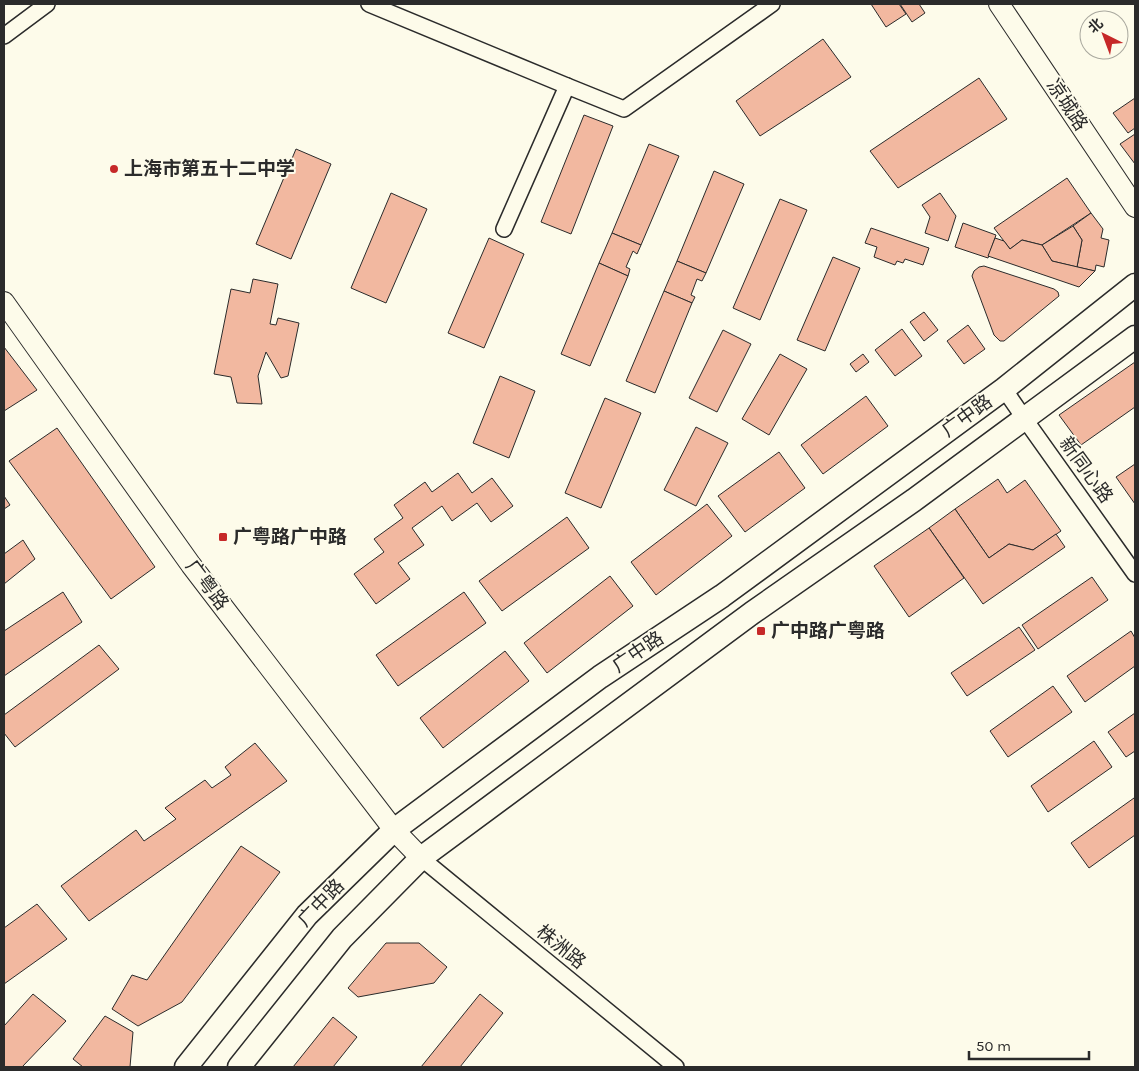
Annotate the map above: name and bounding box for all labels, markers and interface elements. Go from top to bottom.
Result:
north arrow [1079,10,1129,60]
text: 北 [1085,15,1107,37]
street label: 凉城路 [1042,75,1092,135]
place label: 上海市第五十二中学 [124,158,295,180]
marker: 上海市第五十二中学 [108,163,120,175]
street label: 广中路 [937,390,997,442]
street label: 新同心路 [1055,433,1117,507]
place label: 广粤路广中路 [233,526,347,548]
marker: 广粤路广中路 [217,531,229,543]
street label: 广粤路 [181,556,233,614]
place label: 广中路广粤路 [771,620,885,642]
marker: 广中路广粤路 [755,625,767,637]
street label: 广中路 [608,627,668,677]
street label: 广中路 [293,875,349,931]
street label: 株洲路 [532,921,590,973]
scale bar [969,1028,1089,1060]
text: 50 m [976,1037,1011,1055]

